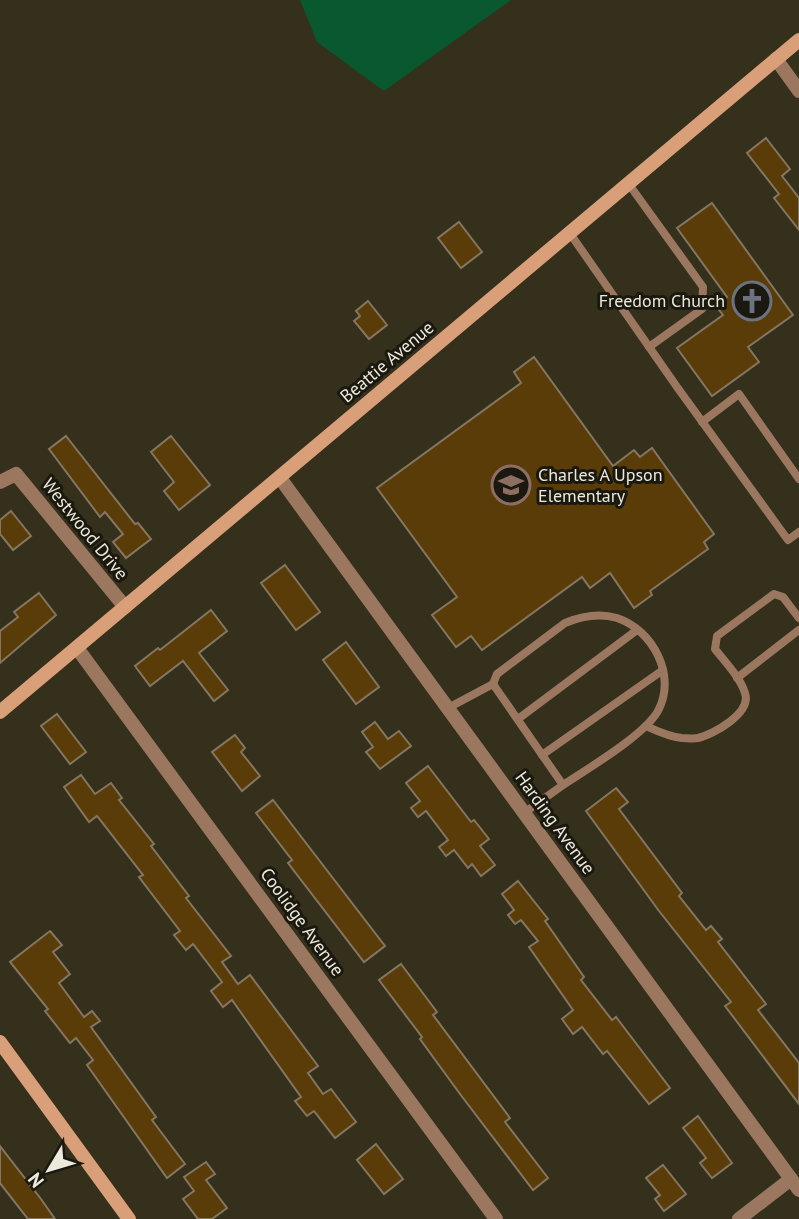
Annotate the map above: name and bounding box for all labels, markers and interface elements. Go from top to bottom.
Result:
church icon: Freedom Church [731,280,773,322]
place label: Freedom Church [599,289,725,312]
street label: Beattie Avenue [335,316,438,407]
place label: Charles A Upson Elementary [538,463,663,507]
school or university icon: Charles A Upson Elementary [490,464,532,506]
street label: Westwood Drive [37,473,133,584]
street label: Harding Avenue [510,767,600,879]
street label: Coolidge Avenue [255,863,349,980]
north arrow [14,1135,84,1205]
text: N [22,1168,49,1193]

